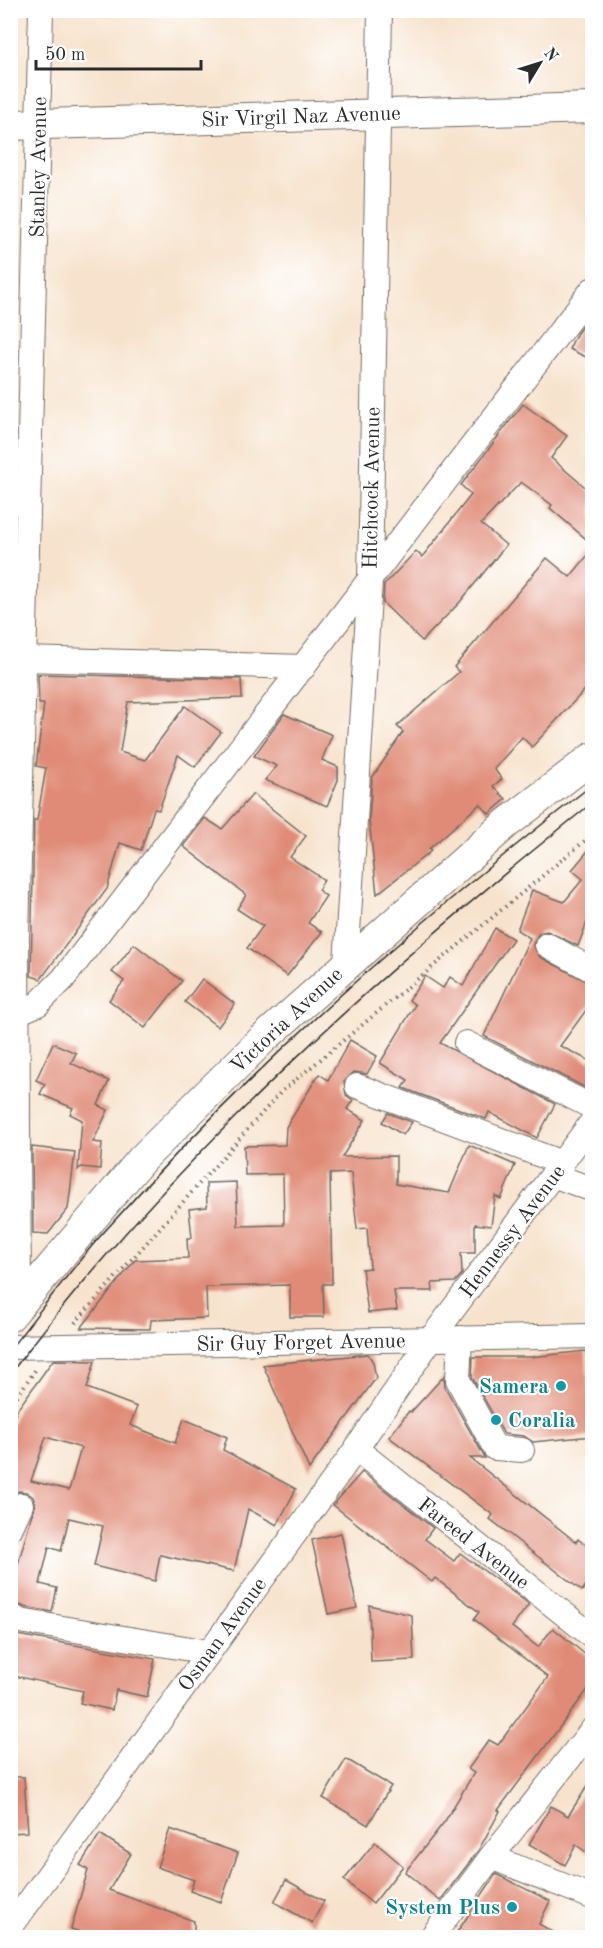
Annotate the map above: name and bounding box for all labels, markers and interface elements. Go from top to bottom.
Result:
scale bar [36,33,201,71]
north arrow [510,33,570,93]
text: N [540,45,561,65]
text: 50 m [45,46,85,64]
street label: Stanley Avenue [28,96,51,238]
street label: Sir Virgil Naz Avenue [201,104,401,131]
street label: Hitchcock Avenue [361,407,384,569]
street label: Victoria Avenue [227,964,347,1078]
street label: Hennessy Avenue [457,1161,570,1302]
street label: Sir Guy Forget Avenue [196,1331,406,1356]
place label: Samera [479,1377,549,1398]
marker: Samera [554,1379,568,1393]
place label: Coralia [508,1411,576,1432]
marker: Coralia [489,1413,503,1427]
street label: Fareed Avenue [414,1494,533,1594]
street label: Osman Avenue [175,1574,271,1696]
place label: System Plus [385,1898,500,1919]
marker: System Plus [505,1900,519,1914]

